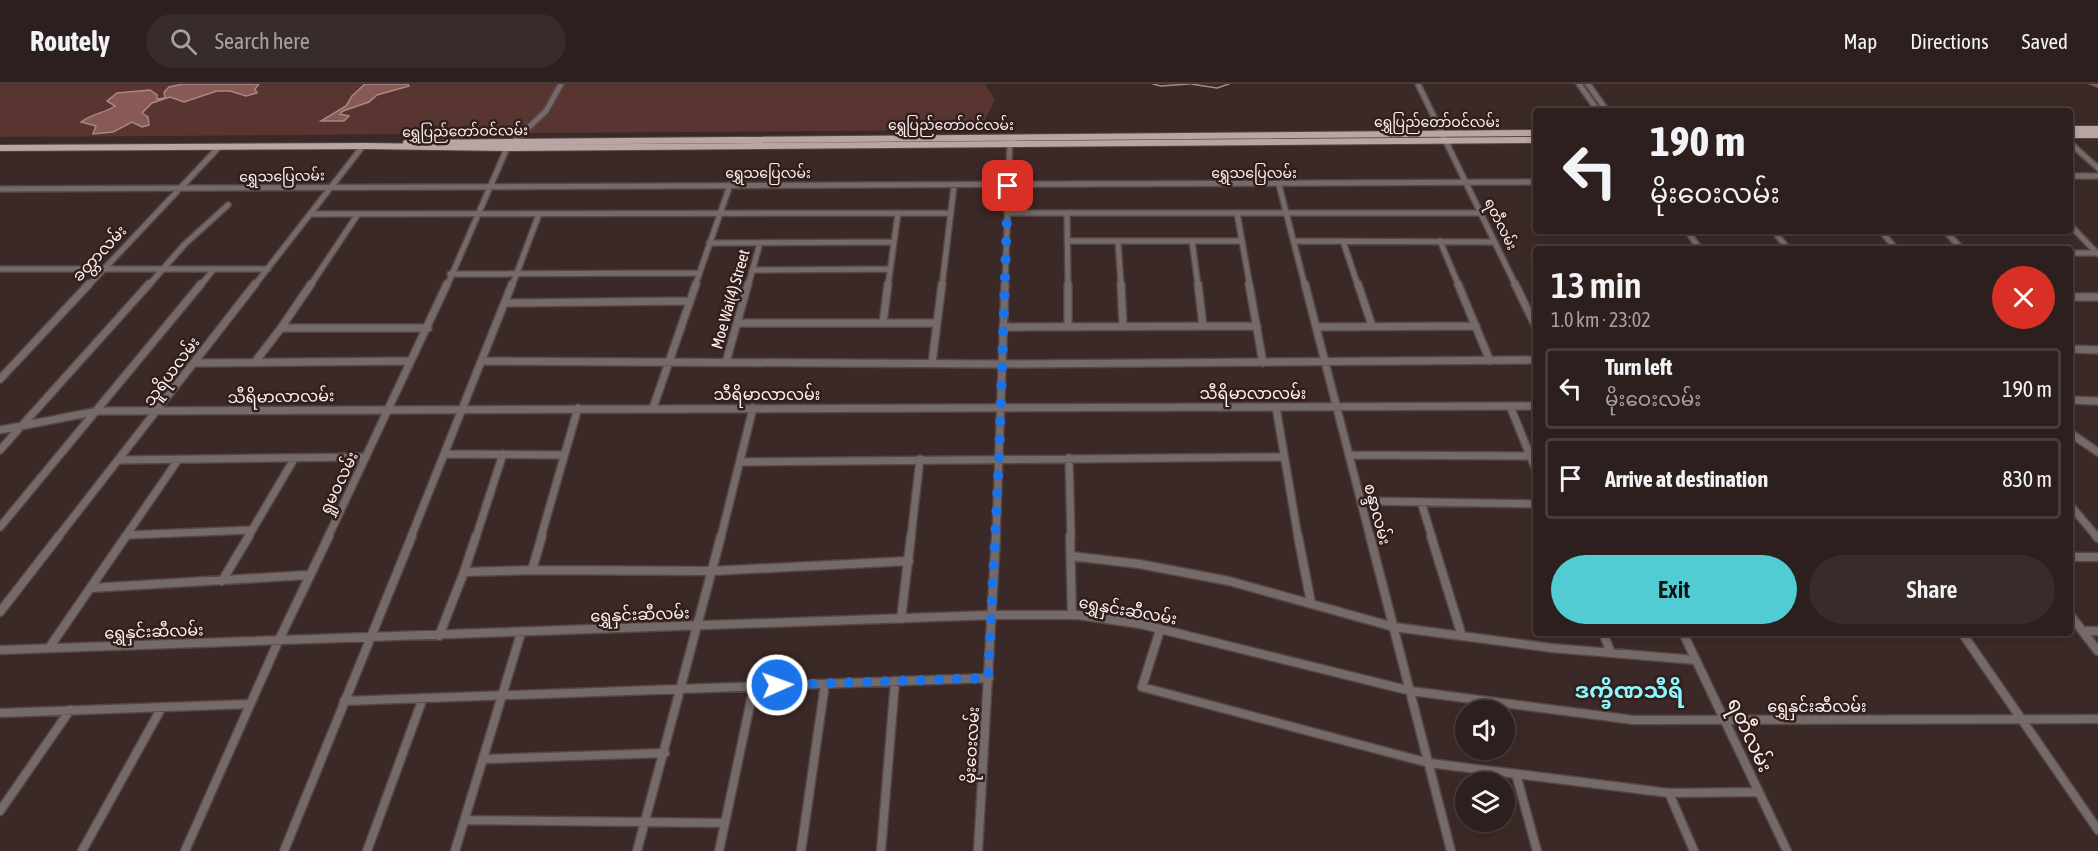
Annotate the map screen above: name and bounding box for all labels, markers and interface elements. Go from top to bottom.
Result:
search box [146,14,566,68]
text: Routely [30,25,110,57]
icon: search [167,25,200,58]
text: Search here [215,28,310,54]
text: Map [1843,29,1877,53]
text: Directions [1910,29,1989,53]
text: Saved [2022,29,2068,53]
street label: ရွှေပြည်တော်ဝင်လမ်း [1374,112,1500,134]
street label: ရွှေပြည်တော်ဝင်လမ်း [888,115,1014,137]
text: 190 m [1650,117,1745,165]
street label: ရွှေပြည်တော်ဝင်လမ်း [402,120,528,144]
icon: left [1551,132,1629,210]
pin [982,160,1033,211]
street label: ရွှေသပြေလမ်း [725,163,811,185]
street label: ရွှေသပြေလမ်း [1211,163,1297,185]
street label: ရွှေသပြေလမ်း [239,165,325,189]
icon: arrive [991,169,1024,202]
text: မိုးဝေးလမ်း [1650,178,1780,209]
street label: ရတီလမ်း [1478,195,1522,254]
street label: ခတ္တာလမ်း [67,220,133,288]
street label: Moe Wai(4) Street [707,247,754,351]
text: 13 min [1551,264,1641,306]
button: close [1992,266,2055,329]
text: 1.0 km · 23:02 [1551,308,1651,331]
street label: သူရိယလမ်း [138,332,207,413]
text: Turn left [1605,354,1672,380]
icon: left [1554,372,1587,405]
text: 190 m [2002,376,2052,402]
street label: သီရိမာလာလမ်း [1200,382,1306,407]
street label: သီရိမာလာလမ်း [714,383,820,408]
street label: သီရိမာလာလမ်း [227,384,335,411]
text: မိုးဝေးလမ်း [1605,387,1701,410]
street label: ရှုမဝလမ်း [313,448,365,520]
icon: arrive [1554,462,1587,495]
text: Arrive at destination [1605,466,1768,492]
text: 830 m [2002,466,2052,492]
street label: စန္ဒာလမ်း [1356,481,1397,548]
button: Exit [1551,555,1797,624]
button: Share [1809,555,2055,624]
street label: ရွှေနှင်းဆီလမ်း [1076,591,1179,633]
street label: ရွှေနှင်းဆီလမ်း [590,601,690,631]
street label: ရွှေနှင်းဆီလမ်း [104,618,204,648]
position arrow [745,653,809,717]
district label: ဒက္ခိဏသီရိ [1575,676,1685,709]
street label: ရတီလမ်း [1719,693,1779,778]
street label: ရွှေနှင်းဆီလမ်း [1767,695,1867,721]
map controls [1455,700,1515,832]
button: sound [1455,700,1515,760]
street label: မိုးဝေးလမ်း [958,706,988,784]
button: layers [1455,772,1515,832]

